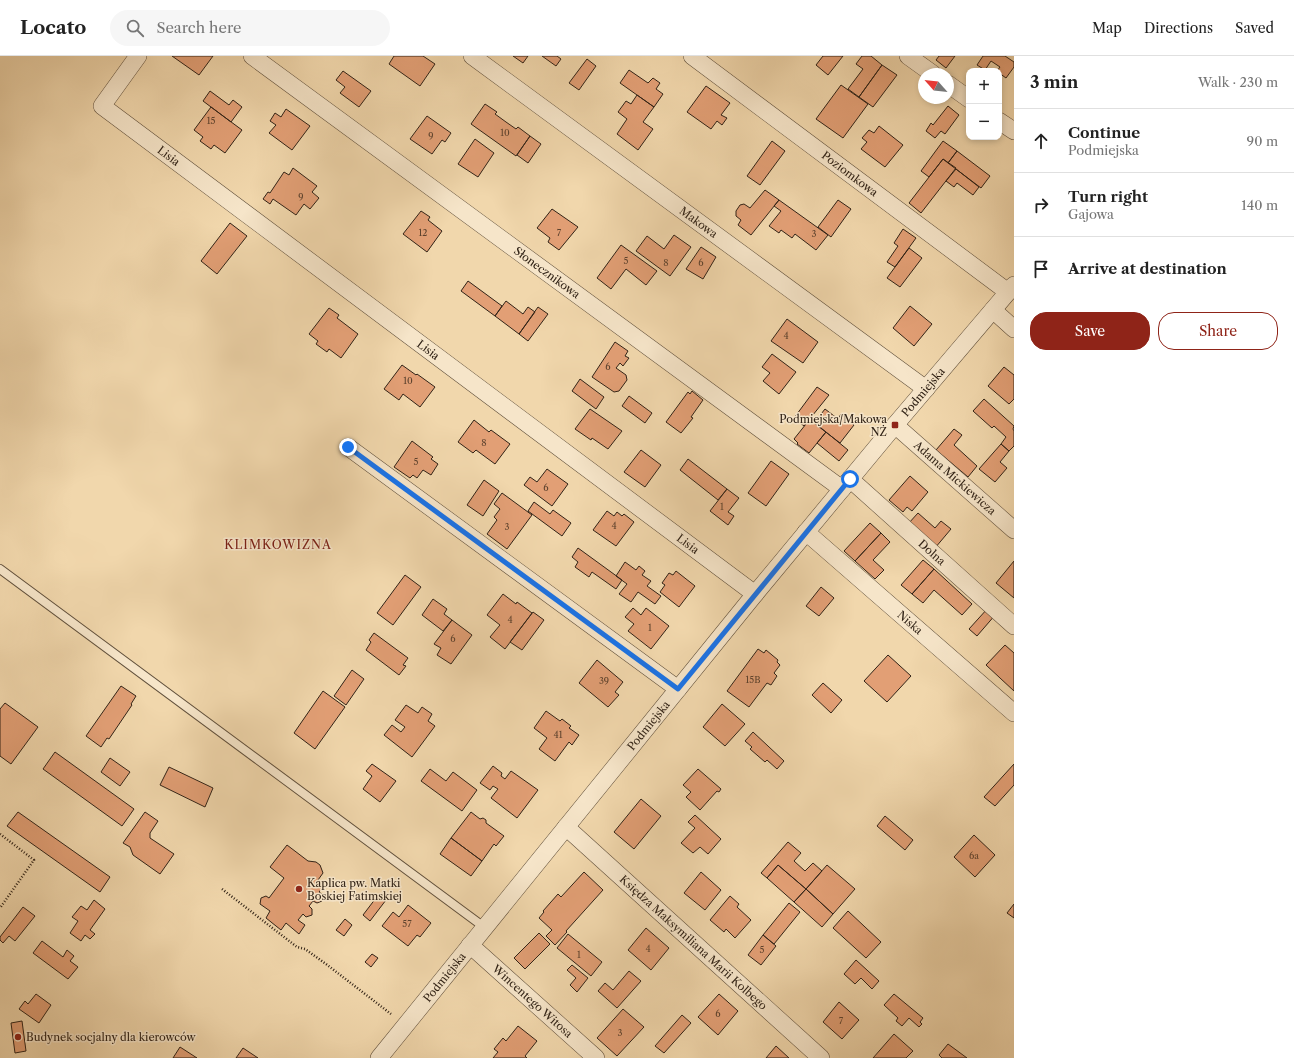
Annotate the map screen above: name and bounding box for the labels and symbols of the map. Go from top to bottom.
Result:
north arrow [918,68,954,104]
house number: 15 [207,115,215,126]
house number: 10 [500,127,510,138]
house number: 9 [428,130,434,141]
street label: Lisia [155,143,183,169]
street label: Poziomkowa [819,148,881,200]
house number: 9 [298,191,304,202]
street label: Makowa [677,204,721,241]
house number: 12 [419,227,427,238]
house number: 7 [557,227,562,238]
house number: 3 [812,228,817,239]
street label: Słonecznikowa [511,244,583,302]
house number: 5 [624,255,629,266]
house number: 8 [663,257,669,268]
house number: 6 [698,257,704,268]
house number: 4 [783,330,789,341]
street label: Lisia [414,337,443,363]
house number: 6 [605,361,611,372]
street label: Podmiejska [898,364,948,419]
house number: 10 [403,375,413,386]
place label: Podmiejska/Makowa NŻ [779,412,887,439]
marker: Podmiejska/Makowa NŻ [890,420,900,430]
house number: 8 [481,437,487,448]
street label: Adama Mickiewicza [910,437,999,518]
route end [339,438,357,456]
house number: 5 [414,456,419,467]
route start [841,470,859,488]
house number: 6 [543,482,549,493]
house number: 1 [720,501,724,512]
house number: 4 [611,520,617,531]
house number: 3 [505,521,510,532]
street label: Lisia [674,531,702,557]
district label: KLIMKOWIZNA [224,537,332,552]
street label: Dolna [915,537,949,568]
street label: Niska [895,608,926,638]
house number: 4 [507,614,513,625]
house number: 1 [648,622,652,633]
house number: 6 [450,633,456,644]
house number: 15B [746,674,760,685]
house number: 39 [599,675,609,686]
street label: Podmiejska [624,698,673,753]
house number: 41 [554,729,563,740]
house number: 6a [969,850,979,861]
street label: Księdza Maksymiliana Marii Kolbego [617,872,770,1013]
place label: Kaplica pw. Matki Boskiej Fatimskiej [307,876,402,903]
marker: Kaplica pw. Matki Boskiej Fatimskiej [294,884,304,894]
house number: 57 [402,918,412,929]
house number: 4 [645,943,651,954]
house number: 5 [760,944,765,955]
street label: Podmiejska [420,949,469,1005]
house number: 1 [577,949,581,960]
street label: Wincentego Witosa [489,961,576,1041]
house number: 6 [715,1008,721,1019]
house number: 7 [839,1015,844,1026]
house number: 3 [618,1027,623,1038]
place label: Budynek socjalny dla kierowców [26,1030,196,1044]
marker: Budynek socjalny dla kierowców [13,1032,23,1042]

